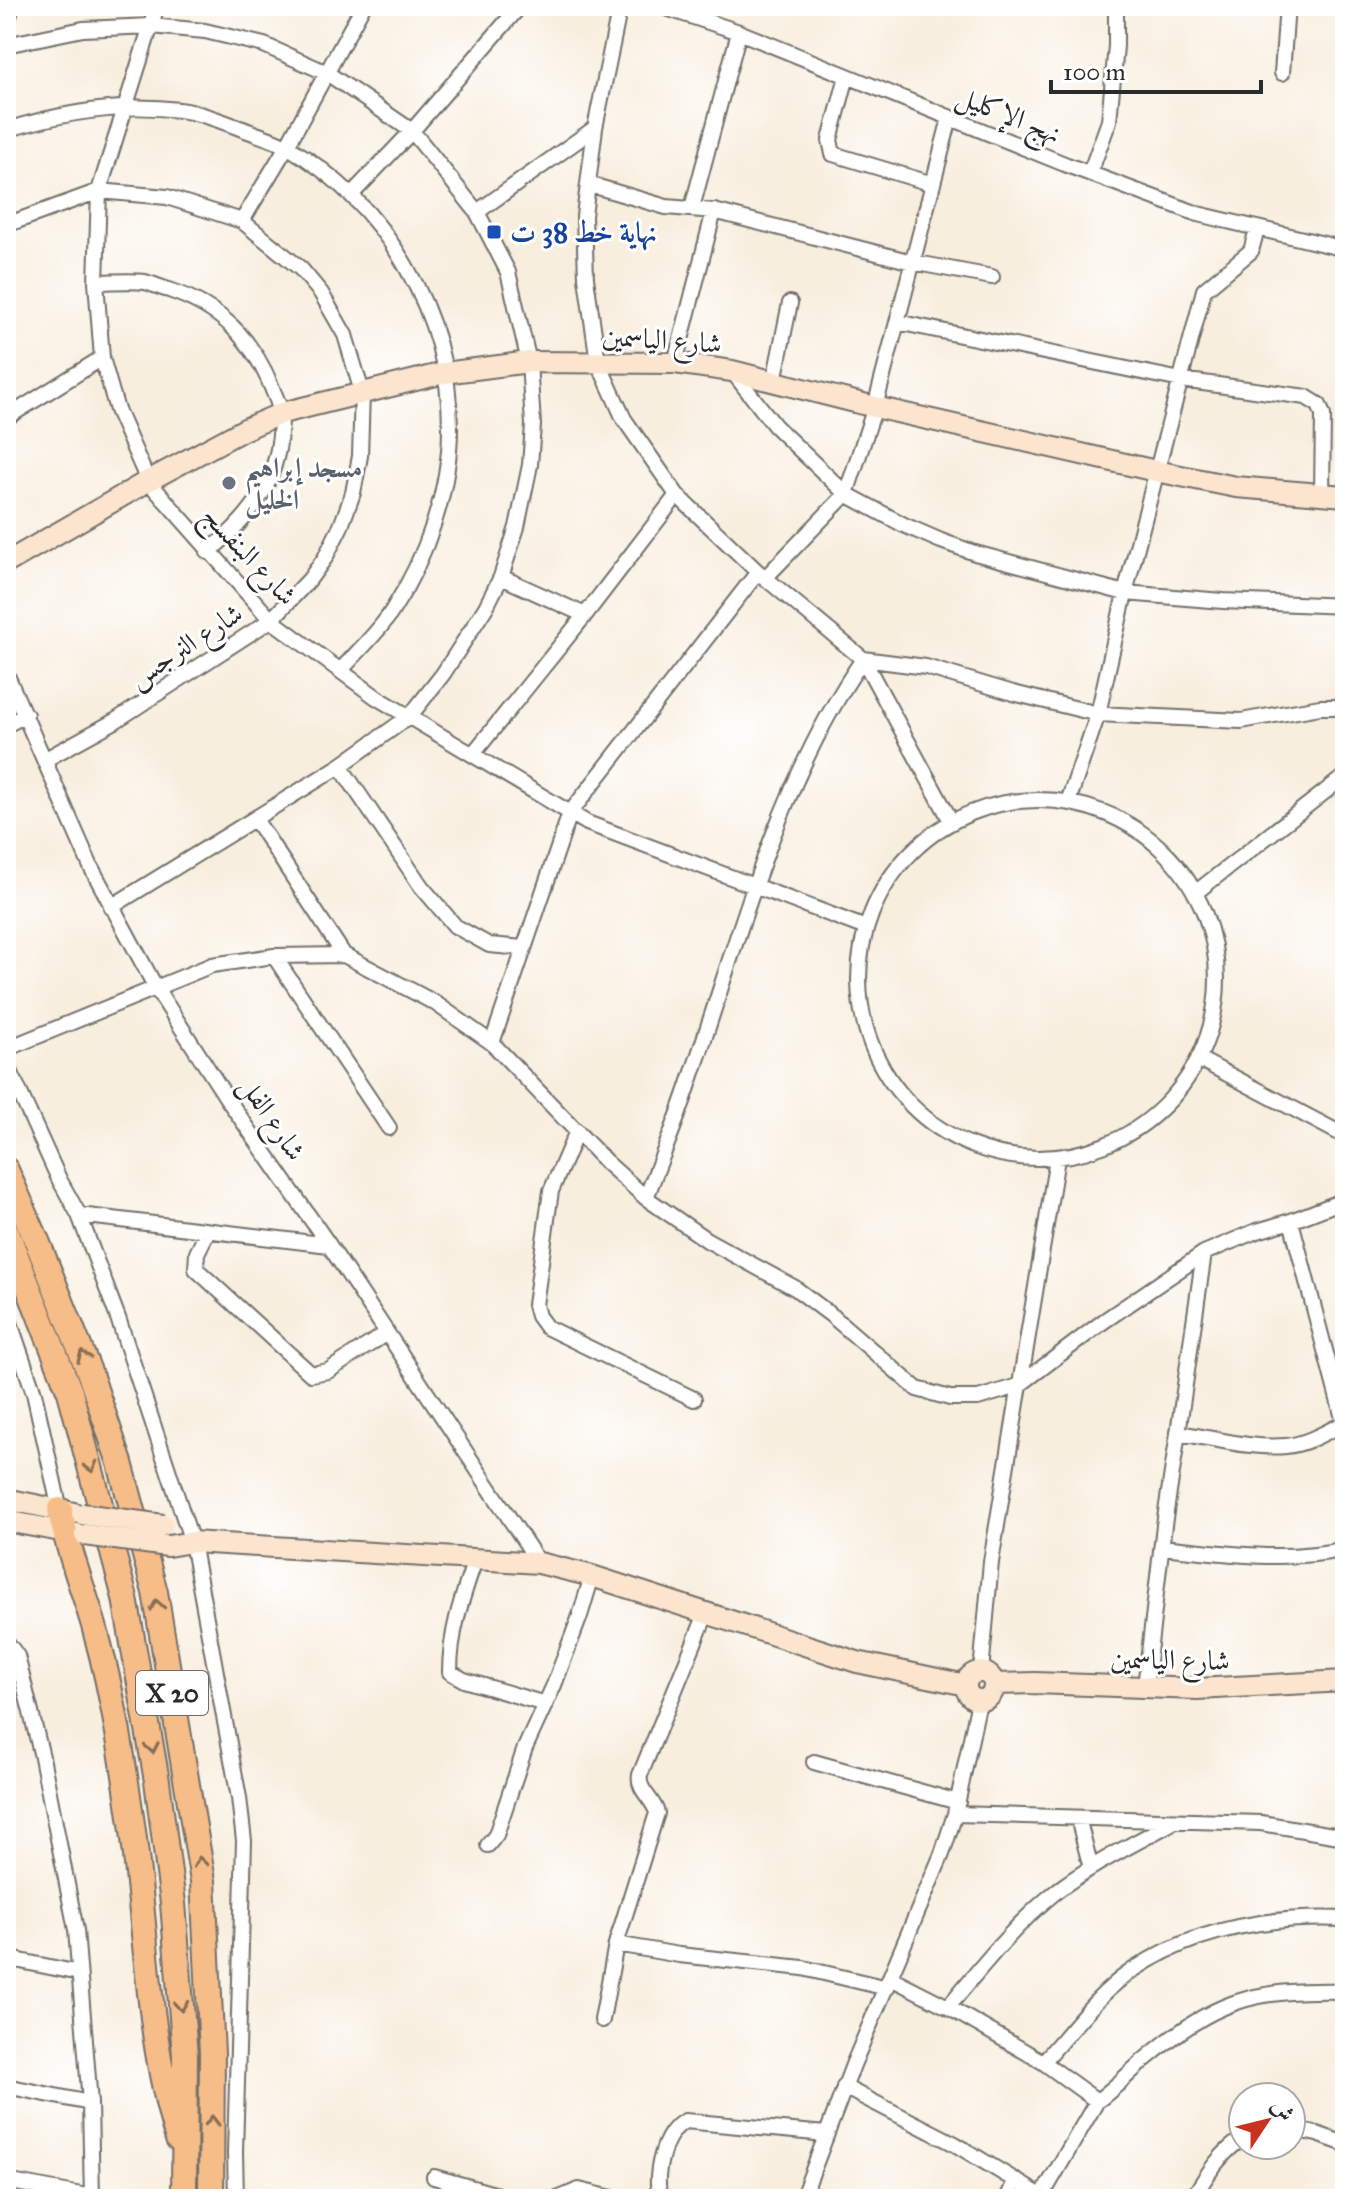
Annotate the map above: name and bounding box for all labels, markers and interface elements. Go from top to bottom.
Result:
scale bar [1051,44,1261,94]
text: 100 m [1063,57,1126,87]
street label: نهج الإكليل [949,78,1066,158]
place label: نهاية خط 38 ت [510,215,657,251]
marker: نهاية خط 38 ت [485,223,503,241]
street label: شارع الياسمين [601,318,723,367]
place label: مسجد إبراهيم الخليل [245,450,362,519]
marker: مسجد إبراهيم الخليل [220,474,238,492]
street label: شارع البنفسج [190,498,305,617]
street label: شارع النرجس [121,595,252,700]
street label: شارع الفل [227,1069,313,1170]
one-way arrow [76,1350,93,1364]
one-way arrow [81,1459,98,1473]
one-way arrow [149,1598,166,1612]
street label: شارع الياسمين [1110,1641,1230,1684]
road number: X 20 [136,1671,208,1715]
one-way arrow [142,1741,159,1755]
one-way arrow [192,1855,209,1868]
one-way arrow [172,2000,189,2013]
north arrow [1227,2081,1307,2161]
text: ش [1266,2093,1300,2126]
one-way arrow [203,2114,221,2127]

